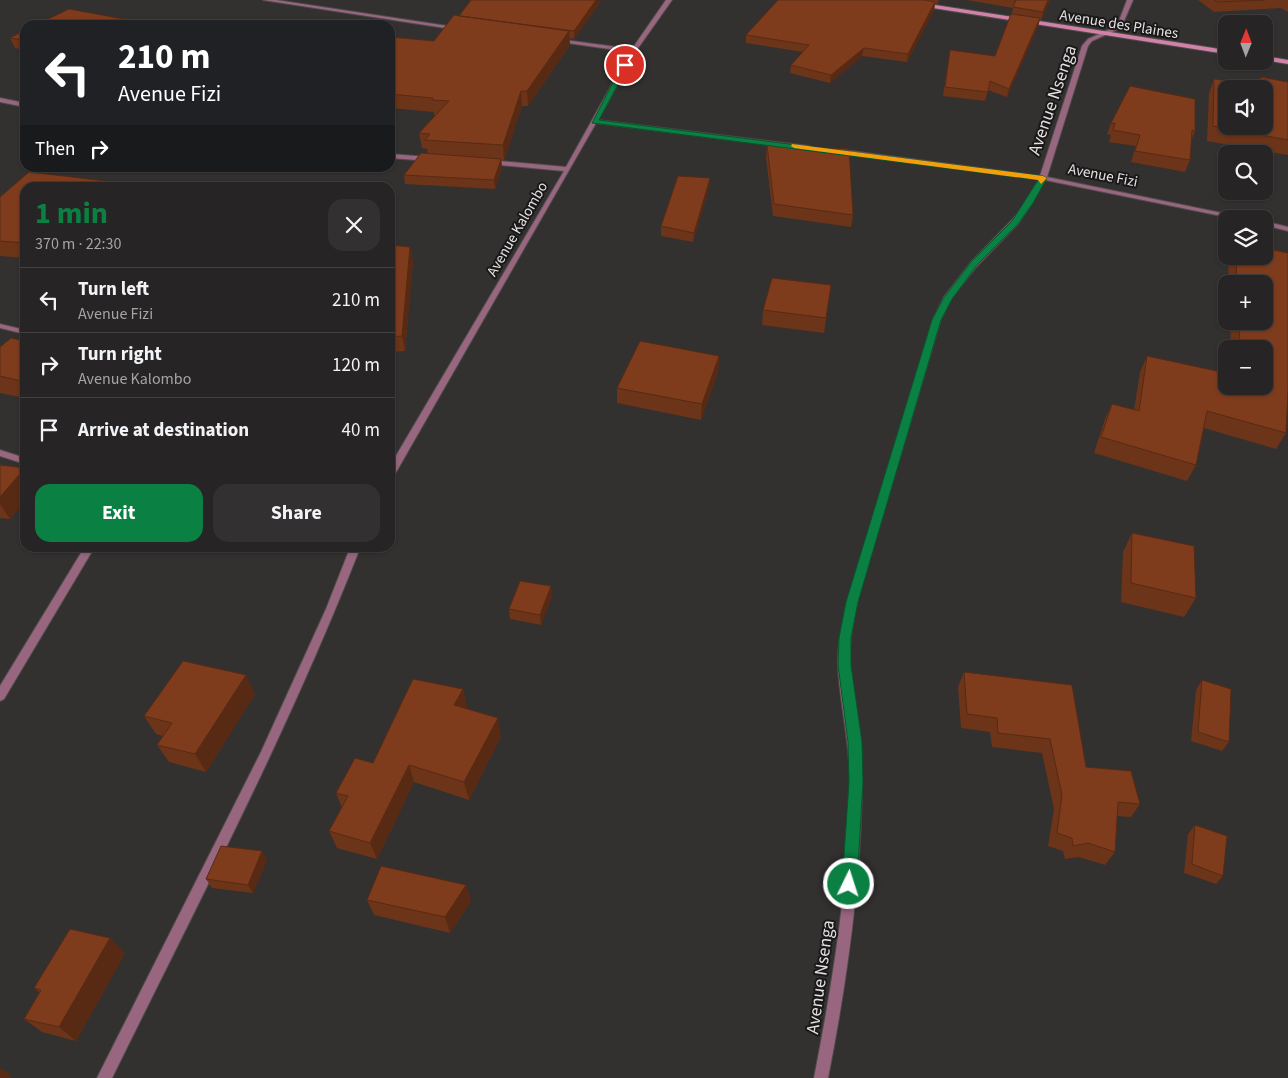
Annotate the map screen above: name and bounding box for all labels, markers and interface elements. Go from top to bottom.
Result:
street label: Avenue des Plaines [1058,5,1180,44]
north arrow [1218,15,1272,70]
map controls [1218,15,1273,395]
text: 210 m [118,32,210,82]
icon: left [35,40,100,105]
street label: Avenue Nsenga [1022,42,1083,159]
pin [604,44,646,86]
icon: arrive [611,51,639,79]
text: Avenue Fizi [118,78,221,110]
button: sound [1218,80,1273,135]
icon: right [85,135,113,163]
text: Then [35,136,75,163]
button: search [1218,145,1273,200]
street label: Avenue Fizi [1066,158,1139,193]
street label: Avenue Kalombo [482,178,553,281]
text: 1 min [35,192,108,235]
button: close [328,199,380,251]
button: layers [1218,210,1273,265]
text: 370 m · 22:30 [35,233,122,255]
button: + [1218,275,1273,330]
text: Turn left [78,276,149,303]
icon: left [35,286,63,314]
text: 210 m [332,287,380,314]
text: Avenue Fizi [78,303,153,325]
button: − [1218,340,1273,395]
text: Turn right [78,341,162,368]
icon: right [35,351,63,379]
text: 120 m [332,352,380,379]
text: Avenue Kalombo [78,368,191,390]
icon: arrive [35,416,63,444]
text: Arrive at destination [78,417,249,444]
text: 40 m [342,417,380,444]
button: Exit [35,484,203,542]
button: Share [213,484,380,542]
position arrow [822,857,874,909]
street label: Avenue Nsenga [800,918,841,1036]

